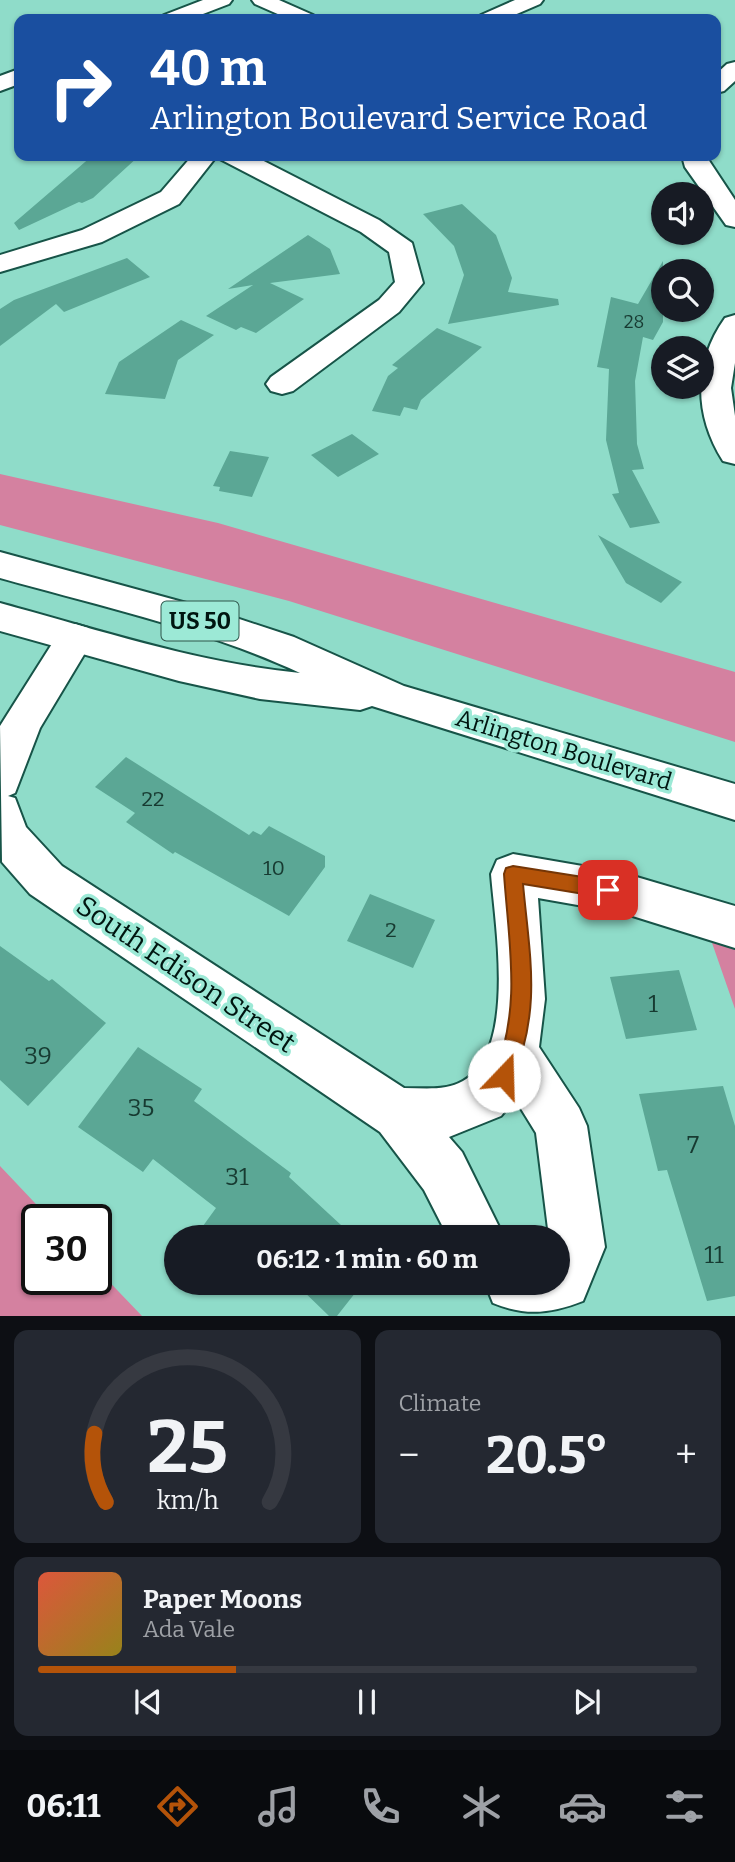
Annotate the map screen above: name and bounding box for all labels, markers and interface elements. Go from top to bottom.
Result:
text: 40 m [150,39,267,98]
icon: right [35,42,126,133]
text: Arlington Boulevard Service Road [150,99,647,137]
map controls [651,182,714,399]
button: sound [651,182,714,245]
button: search [651,259,714,322]
house number: 28 [624,311,644,333]
button: layers [651,336,714,399]
road number: US 50 [162,601,238,640]
street label: Arlington Boulevard [453,704,675,796]
house number: 22 [142,786,164,812]
house number: 10 [263,855,285,881]
pin [578,860,638,920]
icon: arrive [589,871,627,909]
street label: South Edison Street [70,889,302,1059]
house number: 2 [385,917,397,943]
house number: 1 [648,990,658,1018]
position arrow [467,1039,541,1113]
house number: 39 [24,1042,52,1070]
house number: 35 [128,1094,154,1122]
house number: 7 [687,1131,699,1159]
house number: 31 [225,1163,249,1191]
speed limit sign: 30 [21,1204,112,1295]
house number: 11 [704,1241,724,1269]
text: 06:12 · 1 min · 60 m [256,1244,478,1275]
text: Climate [399,1389,481,1417]
text: 25 [147,1405,228,1492]
text: 20.5° [486,1424,609,1487]
text: − [399,1432,419,1478]
text: + [675,1432,697,1478]
text: km/h [156,1486,219,1516]
text: Paper Moons [143,1584,302,1615]
text: Ada Vale [143,1615,235,1643]
icon: previous [129,1683,167,1721]
icon: pause [348,1683,386,1721]
icon: next [568,1683,606,1721]
icon: directions [153,1782,202,1831]
icon: music [254,1782,303,1831]
icon: phone [356,1782,405,1831]
icon: climate [457,1782,506,1831]
icon: car [558,1782,607,1831]
icon: filters [660,1782,709,1831]
text: 06:11 [26,1787,101,1825]

